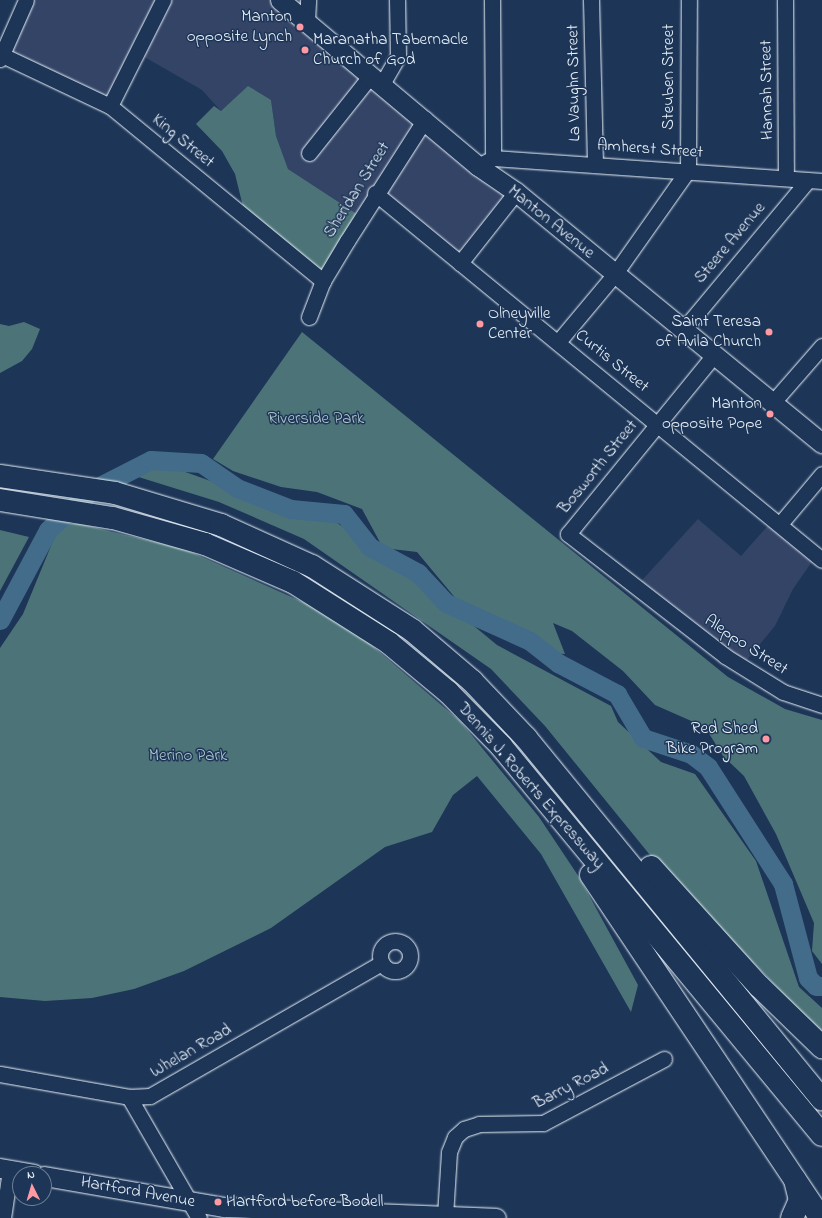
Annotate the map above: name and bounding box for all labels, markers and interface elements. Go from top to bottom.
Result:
place label: Manton opposite Lynch [187,7,292,47]
marker: Manton opposite Lynch [295,22,305,32]
street label: La Vaughn Street [563,24,585,142]
street label: Steuben Street [659,24,679,130]
place label: Maranatha Tabernacle Church of God [313,30,468,70]
street label: Hannah Street [756,40,778,140]
marker: Maranatha Tabernacle Church of God [300,45,310,55]
street label: King Street [148,110,218,172]
street label: Amherst Street [596,135,704,163]
street label: Sheridan Street [319,138,395,242]
street label: Manton Avenue [503,181,599,263]
street label: Steere Avenue [690,198,770,288]
place label: Olneyville Center [488,304,550,344]
place label: Saint Teresa of Avila Church [656,312,761,352]
marker: Olneyville Center [475,319,485,329]
street label: Curtis Street [571,325,653,397]
marker: Saint Teresa of Avila Church [764,327,774,337]
place label: Manton opposite Pope [662,394,762,434]
park label: Riverside Park [268,409,364,429]
marker: Manton opposite Pope [765,409,775,419]
street label: Bosworth Street [554,416,642,518]
street label: Aleppo Street [700,610,792,680]
street label: Dennis J. Roberts Expressway [453,698,609,874]
place label: Red Shed Bike Program [666,719,758,759]
marker: Red Shed Bike Program [761,734,771,744]
park label: Merino Park [149,746,227,766]
street label: Whelan Road [147,1020,235,1082]
street label: Barry Road [530,1058,612,1114]
north arrow [12,1166,52,1206]
text: N [27,1167,35,1183]
street label: Hartford Avenue [79,1172,197,1212]
place label: Hartford before Bodell [226,1192,383,1212]
marker: Hartford before Bodell [213,1197,223,1207]

